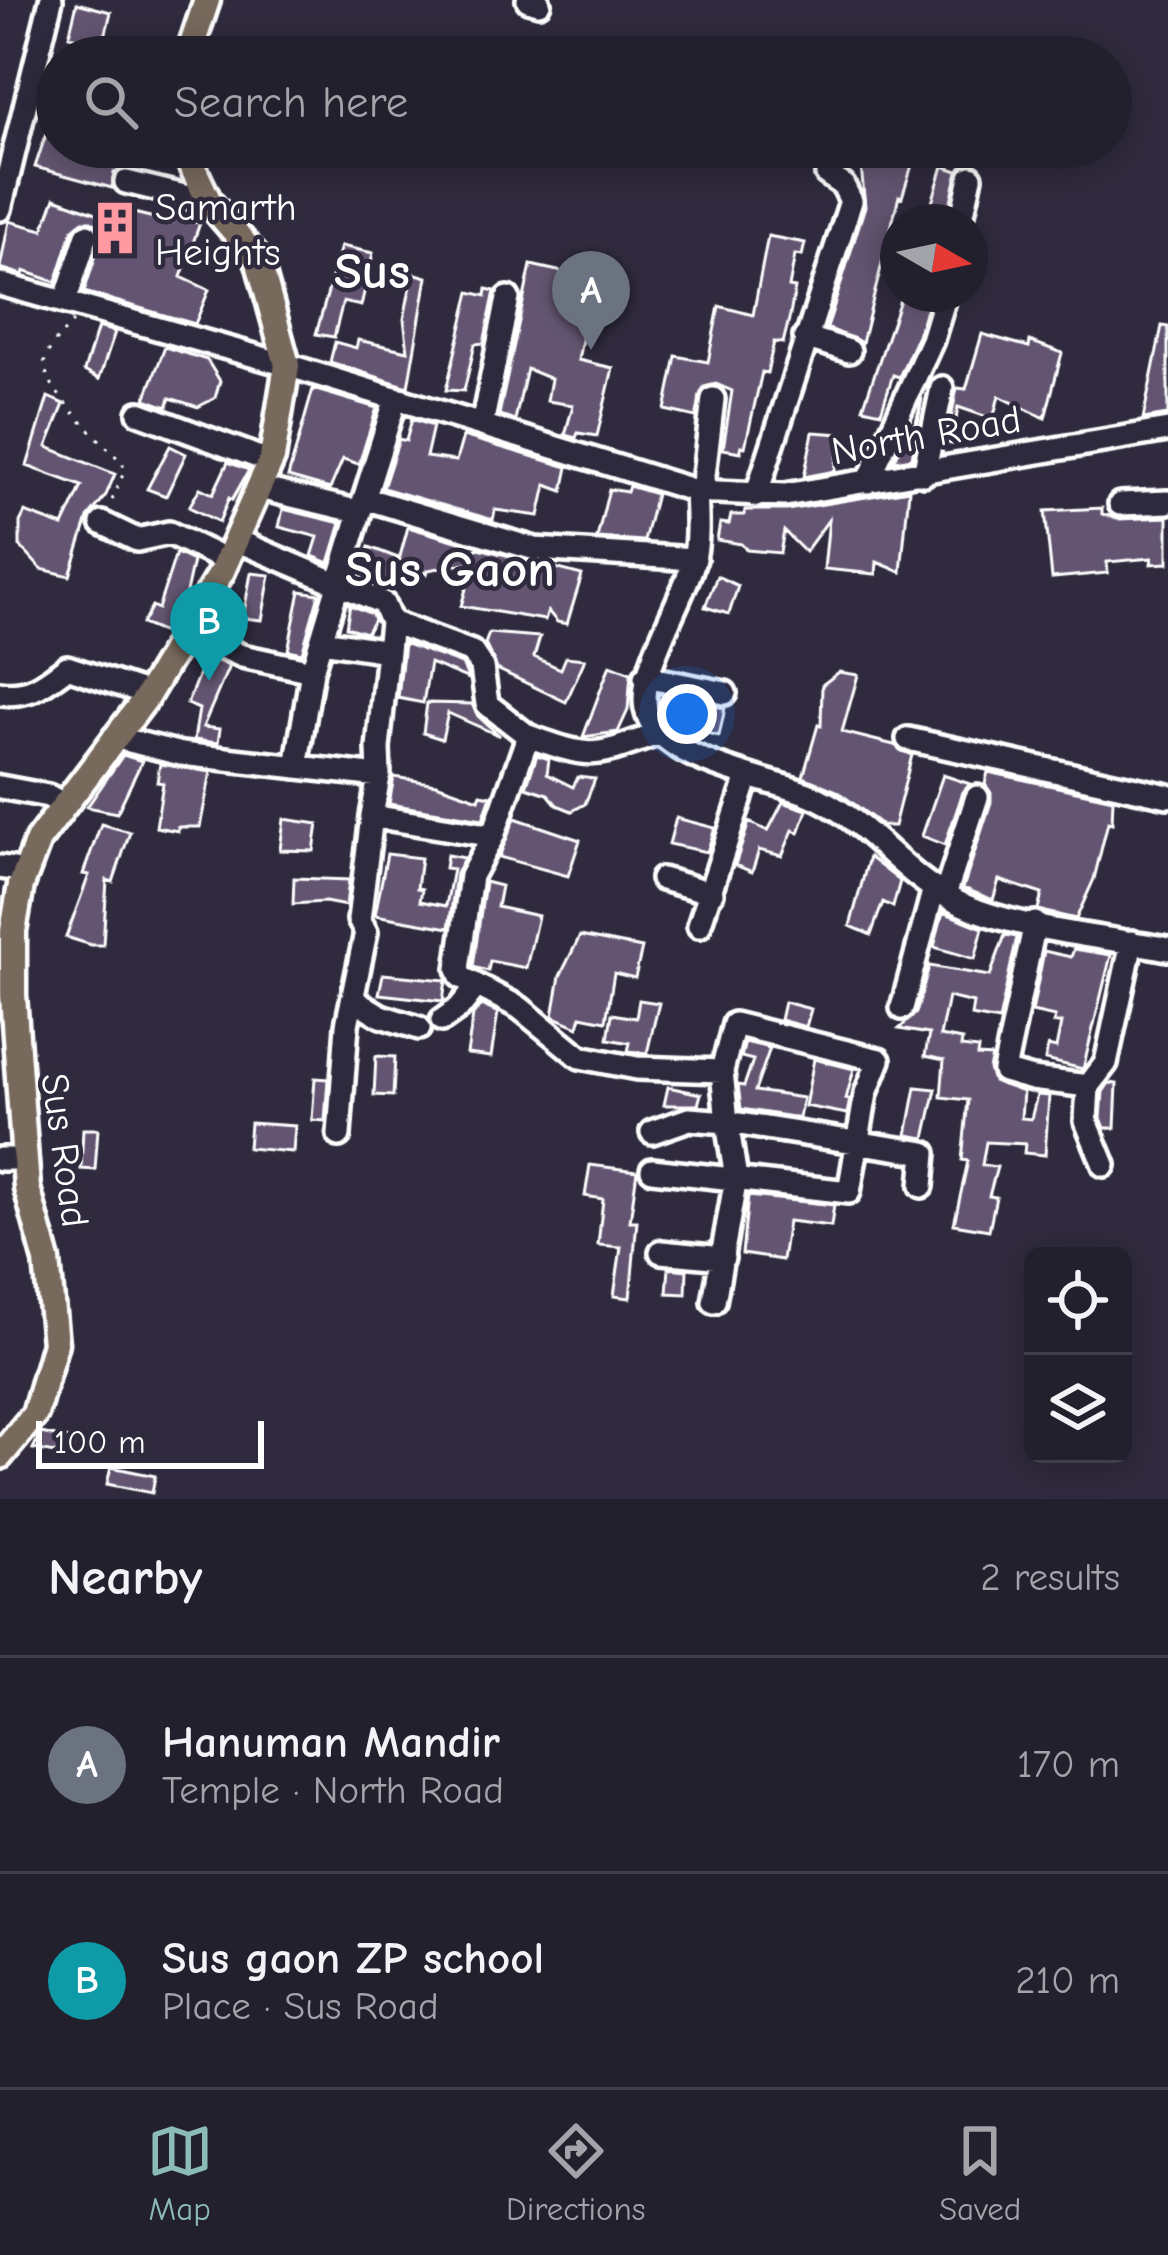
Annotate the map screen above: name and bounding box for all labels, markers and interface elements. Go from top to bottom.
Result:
search box [36,36,1132,168]
icon: search [78,69,144,135]
text: Search here [174,76,408,128]
place label: Samarth Heights [155,185,297,275]
building icon: Samarth Heights [86,199,144,257]
north arrow [880,204,988,312]
district label: Sus [334,242,410,301]
pin: A [552,251,630,350]
street label: North Road [828,397,1024,474]
district label: Sus Gaon [345,540,555,599]
pin: B [170,582,248,681]
your location [657,684,717,744]
street label: Sus Road [31,1070,98,1230]
map controls [1024,1247,1132,1463]
button: locate [1024,1247,1132,1355]
button: layers [1024,1355,1132,1463]
scale bar [36,1415,264,1468]
text: 100 m [54,1423,146,1461]
text: Nearby [48,1548,202,1607]
text: 2 results [980,1555,1120,1600]
text: Hanuman Mandir [162,1716,500,1768]
text: A [76,1742,98,1787]
text: 170 m [1017,1742,1120,1787]
text: Temple · North Road [162,1768,504,1813]
text: Sus gaon ZP school [162,1932,544,1984]
text: B [75,1958,99,2003]
text: 210 m [1015,1958,1120,2003]
text: Place · Sus Road [162,1984,439,2029]
tab: Map [147,2118,213,2228]
tab: Directions [506,2118,646,2228]
tab: Saved [939,2118,1021,2228]

